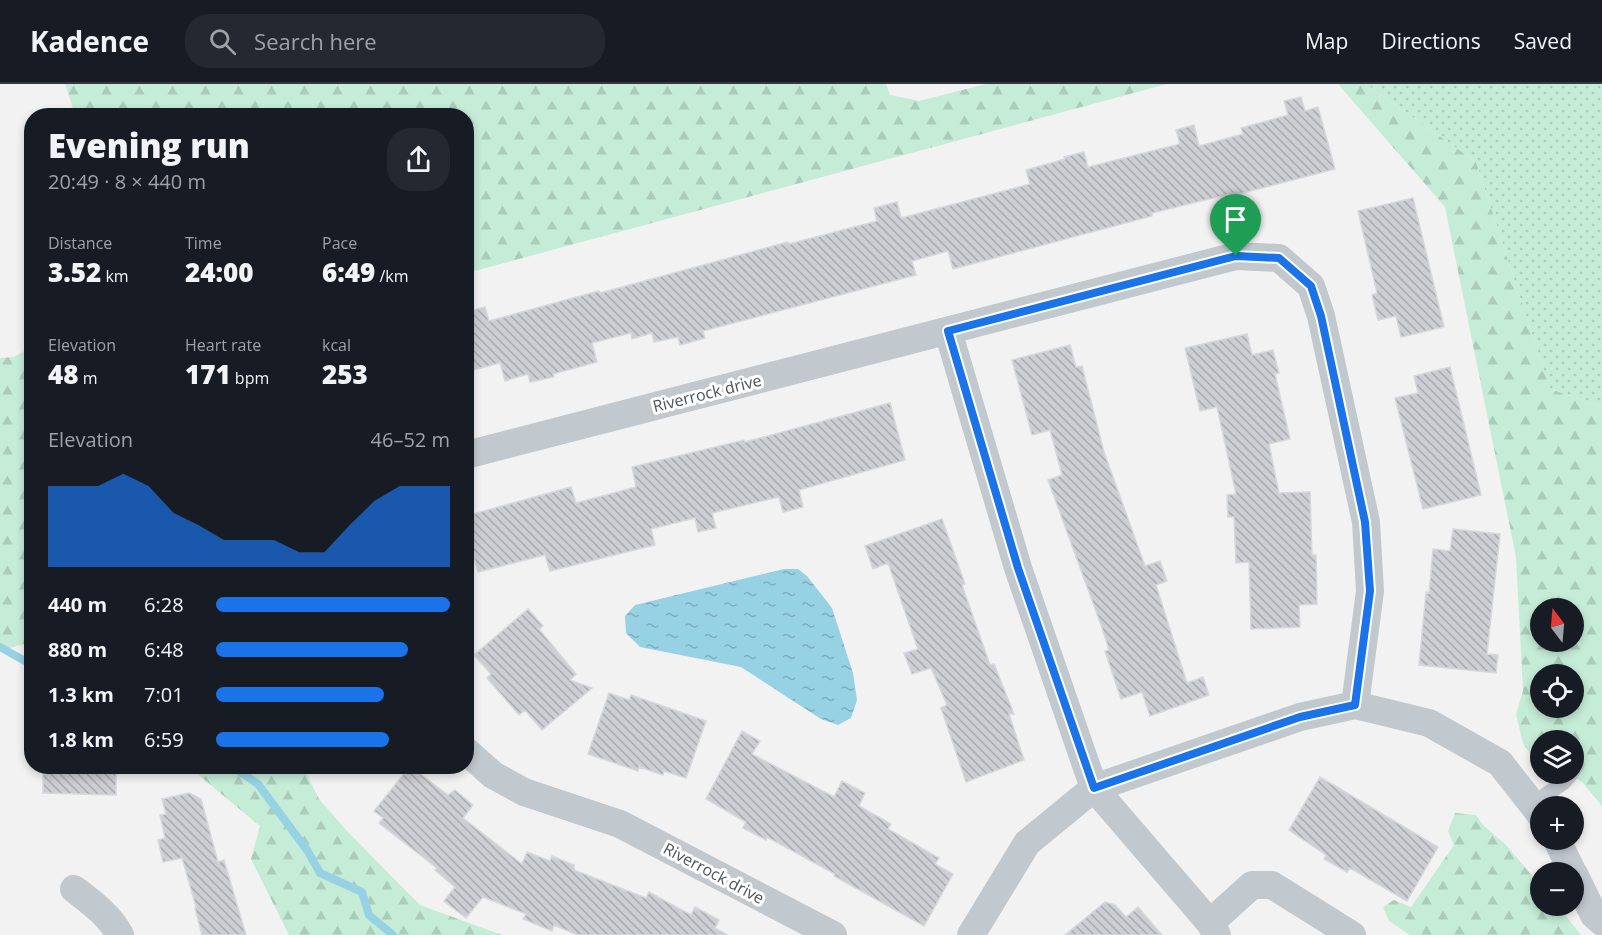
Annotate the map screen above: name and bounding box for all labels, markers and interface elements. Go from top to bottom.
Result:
search box [185,14,605,68]
text: Kadence [30,22,149,60]
icon: search [206,25,239,58]
text: Search here [254,26,377,56]
text: Map [1305,27,1348,55]
text: Directions [1381,27,1481,55]
text: Saved [1514,27,1572,55]
text: Evening run [48,123,250,168]
button: share [387,128,450,191]
text: 20:49 · 8 × 440 m [48,168,206,195]
pin [1210,194,1261,256]
icon: arrive [1219,203,1252,236]
text: Distance [48,232,112,254]
text: Time [185,232,222,254]
text: Pace [322,232,357,254]
text: 3.52 [48,254,101,290]
text: 24:00 [185,254,253,290]
text: 6:49 [322,254,375,290]
text: km [101,265,129,287]
text: /km [375,265,408,287]
text: Elevation [48,334,116,356]
text: Heart rate [185,334,261,356]
text: kcal [322,334,351,356]
text: 48 [48,356,78,392]
text: 171 [185,356,231,392]
text: 253 [322,356,368,392]
text: m [78,367,97,389]
text: bpm [231,367,269,389]
street label: Riverrock drive [650,369,764,417]
text: Elevation [48,426,133,453]
text: 46–52 m [371,426,450,453]
text: 440 m [48,591,107,618]
text: 6:28 [144,591,184,618]
north arrow [1530,598,1584,652]
map controls [1530,598,1584,916]
text: 880 m [48,636,107,663]
text: 6:48 [144,636,184,663]
button: locate [1530,664,1584,718]
text: 1.3 km [48,681,114,708]
text: 7:01 [144,681,184,708]
text: 1.8 km [48,726,114,753]
text: 6:59 [144,726,184,753]
button: layers [1530,730,1584,784]
button: + [1530,796,1584,850]
street label: Riverrock drive [660,837,768,909]
button: − [1530,862,1584,916]

